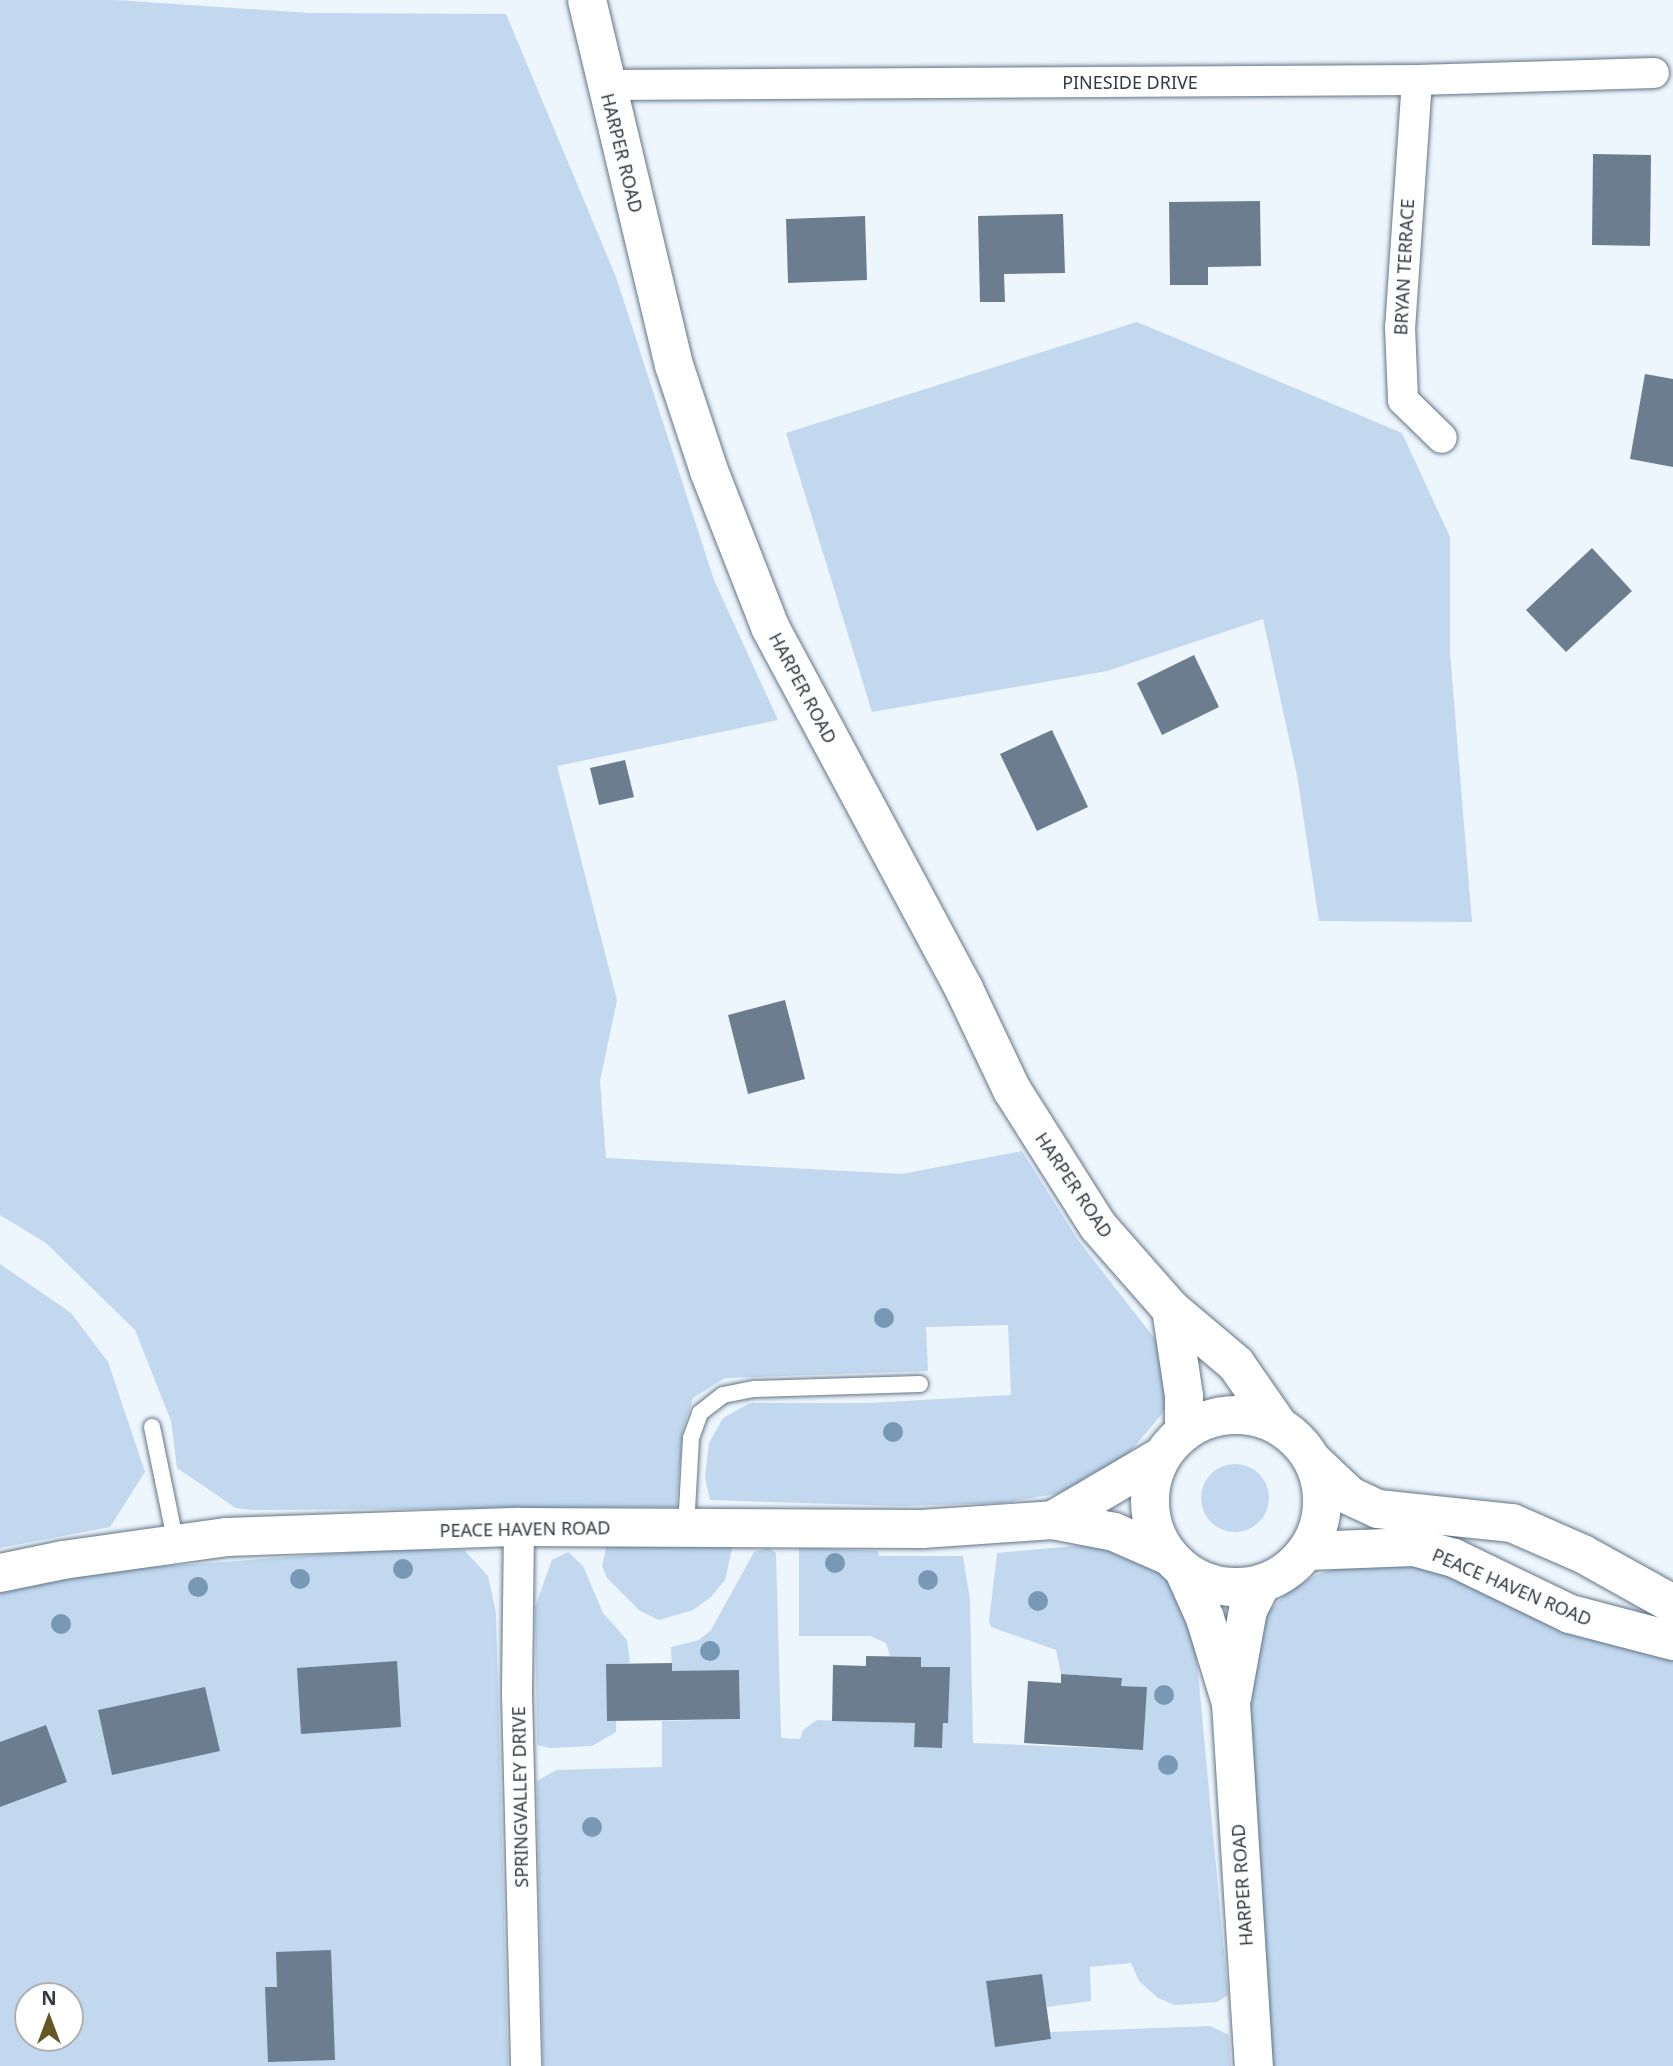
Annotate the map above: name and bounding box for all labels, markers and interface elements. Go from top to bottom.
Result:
street label: PINESIDE DRIVE [1062,71,1198,93]
street label: HARPER ROAD [597,91,647,215]
street label: BRYAN TERRACE [1390,198,1418,336]
street label: HARPER ROAD [765,629,841,747]
street label: HARPER ROAD [1031,1128,1117,1242]
street label: PEACE HAVEN ROAD [439,1517,611,1541]
street label: PEACE HAVEN ROAD [1429,1544,1595,1630]
street label: SPRINGVALLEY DRIVE [508,1706,532,1888]
street label: HARPER ROAD [1227,1823,1257,1947]
north arrow [14,1982,84,2052]
text: N [41,1985,57,2011]

